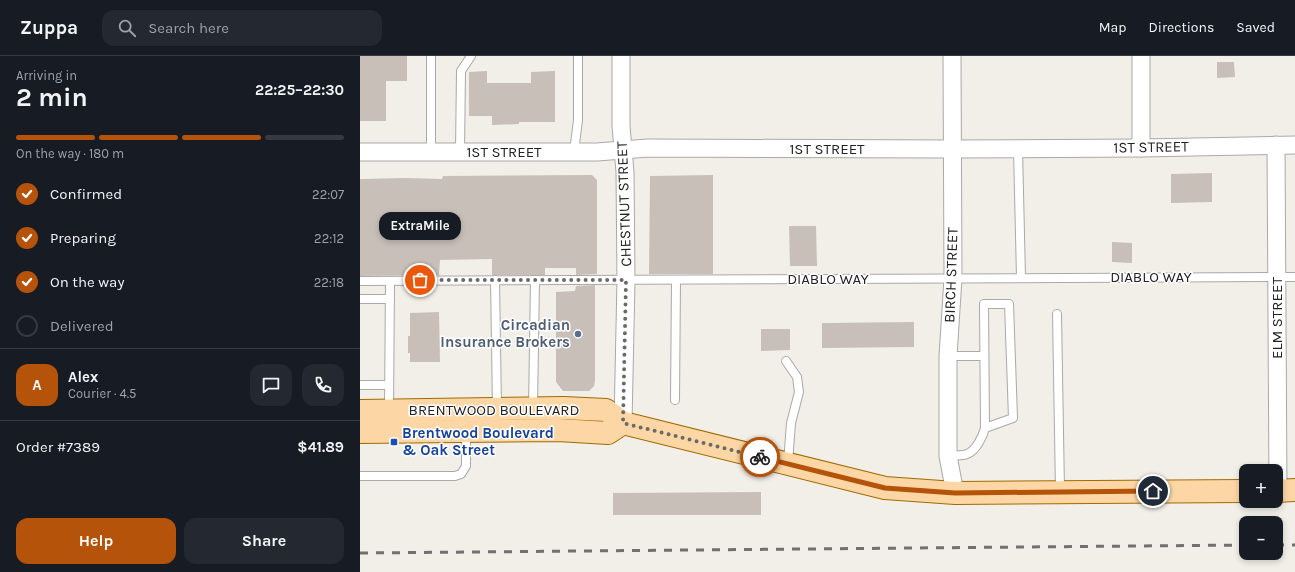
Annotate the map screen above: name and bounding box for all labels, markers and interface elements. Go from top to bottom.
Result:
search box [102,10,382,46]
text: Zuppa [20,17,78,39]
icon: search [116,17,138,39]
text: Search here [148,19,229,37]
text: Map [1099,19,1127,36]
text: Directions [1149,19,1214,36]
text: Saved [1236,19,1275,36]
text: Arriving in [16,68,77,83]
text: 22:25–22:30 [255,81,344,99]
text: 2 min [16,82,88,113]
street label: 1ST STREET [1113,137,1189,157]
street label: CHESTNUT STREET [613,140,635,267]
street label: 1ST STREET [789,140,865,158]
street label: 1ST STREET [466,143,542,161]
text: On the way · 180 m [16,146,124,161]
icon: check [16,183,38,205]
text: Confirmed [50,185,122,203]
text: 22:07 [312,187,344,202]
callout: ExtraMile [379,212,461,240]
text: ExtraMile [390,218,450,233]
street label: BIRCH STREET [940,226,962,323]
icon: check [16,227,38,249]
text: Preparing [50,229,116,247]
text: 22:12 [314,231,344,246]
pin [403,263,437,297]
street label: DIABLO WAY [1110,268,1193,286]
icon: bag [409,269,431,291]
street label: DIABLO WAY [787,270,870,288]
icon: check [16,271,38,293]
text: On the way [50,273,124,291]
text: 22:18 [314,275,344,290]
street label: ELM STREET [1268,277,1286,359]
place label: Circadian Insurance Brokers [440,316,570,351]
text: Delivered [50,317,114,335]
marker: Circadian Insurance Brokers [573,329,583,339]
button: chat [250,364,292,406]
button: phone [302,364,344,406]
text: Alex [68,368,98,386]
text: A [32,376,42,394]
text: Courier · 4.5 [68,386,136,401]
street label: BRENTWOOD BOULEVARD [409,401,579,419]
place label: Brentwood Boulevard & Oak Street [402,424,554,459]
marker: Brentwood Boulevard & Oak Street [389,437,399,447]
courier [740,437,780,477]
text: Order #7389 [16,438,100,456]
text: $41.89 [297,438,344,456]
icon: bike [749,446,771,468]
map controls [1239,464,1283,560]
button: + [1239,464,1283,508]
pin [1136,474,1170,508]
icon: home [1142,480,1164,502]
button: − [1239,516,1283,560]
button: Help [16,518,176,564]
button: Share [184,518,344,564]

